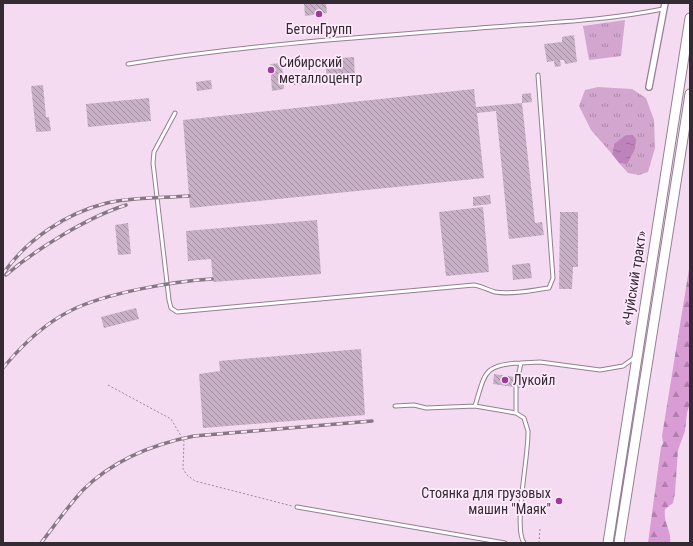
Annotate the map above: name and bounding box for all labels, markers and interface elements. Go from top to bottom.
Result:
marker: БетонГрупп [314,9,324,19]
place label: БетонГрупп [286,21,352,37]
place label: Сибирский металлоцентр [279,54,362,86]
marker: Сибирский металлоцентр [266,65,276,75]
street label: «Чуйский тракт» [619,229,649,327]
place label: Лукойл [513,372,555,388]
marker: Лукойл [500,375,510,385]
place label: Стоянка для грузовых машин "Маяк" [421,485,551,517]
marker: Стоянка для грузовых машин "Маяк" [554,496,564,506]

